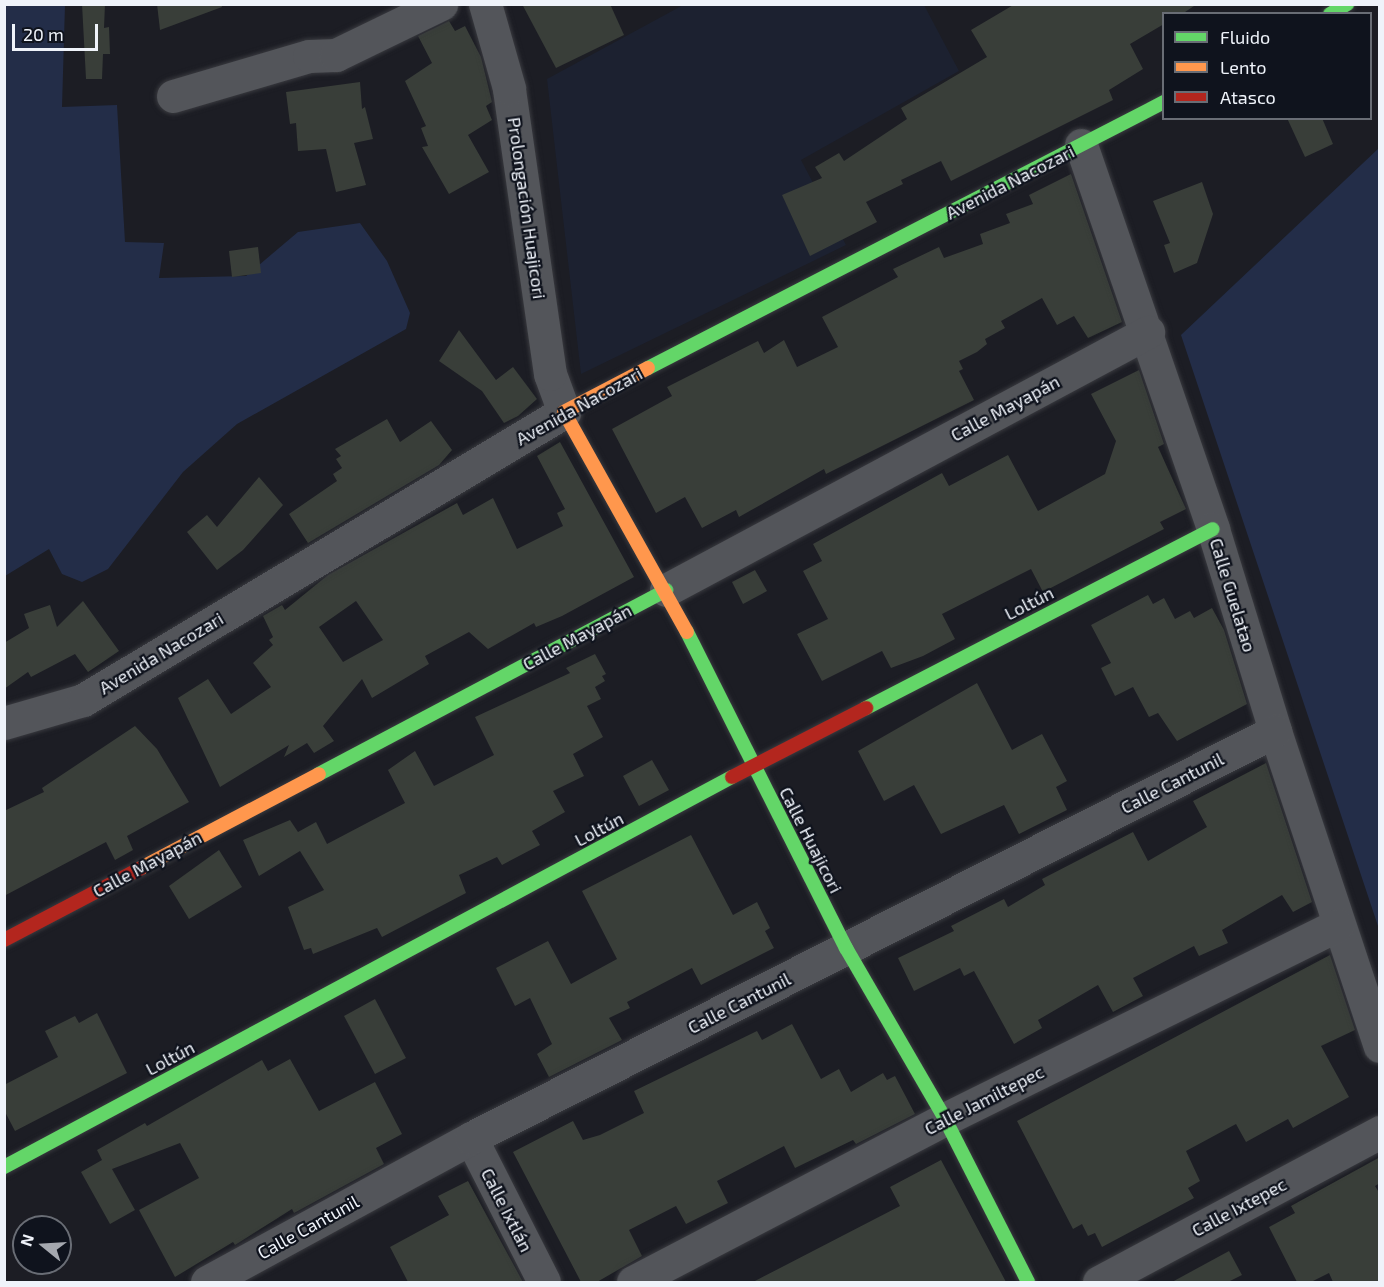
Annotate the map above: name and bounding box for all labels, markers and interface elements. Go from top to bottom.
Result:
scale bar [15,12,100,50]
legend [1162,12,1372,120]
text: 20 m [23,23,64,45]
text: Fluido [1220,26,1270,48]
text: Lento [1220,56,1266,78]
text: Atasco [1220,86,1276,108]
street label: Prolongación Huajicori [504,116,550,300]
street label: Avenida Nacozari [942,140,1078,224]
street label: Avenida Nacozari [512,362,646,450]
street label: Calle Mayapán [947,370,1063,446]
street label: Calle Guelatao [1205,535,1261,655]
street label: Loltún [1001,582,1057,624]
street label: Calle Mayapán [519,599,635,675]
street label: Avenida Nacozari [95,607,227,699]
street label: Calle Cantunil [1117,748,1227,818]
street label: Calle Huajicori [775,783,847,897]
street label: Loltún [571,807,627,851]
street label: Calle Mayapán [89,826,205,902]
street label: Calle Cantunil [684,968,794,1038]
street label: Loltún [142,1036,198,1080]
street label: Calle Jamiltepec [921,1061,1047,1139]
street label: Calle Ixtlán [477,1164,537,1256]
street label: Calle Ixtepec [1188,1173,1290,1241]
street label: Calle Cantunil [254,1190,362,1264]
north arrow [12,1215,72,1275]
text: N [15,1231,37,1248]

